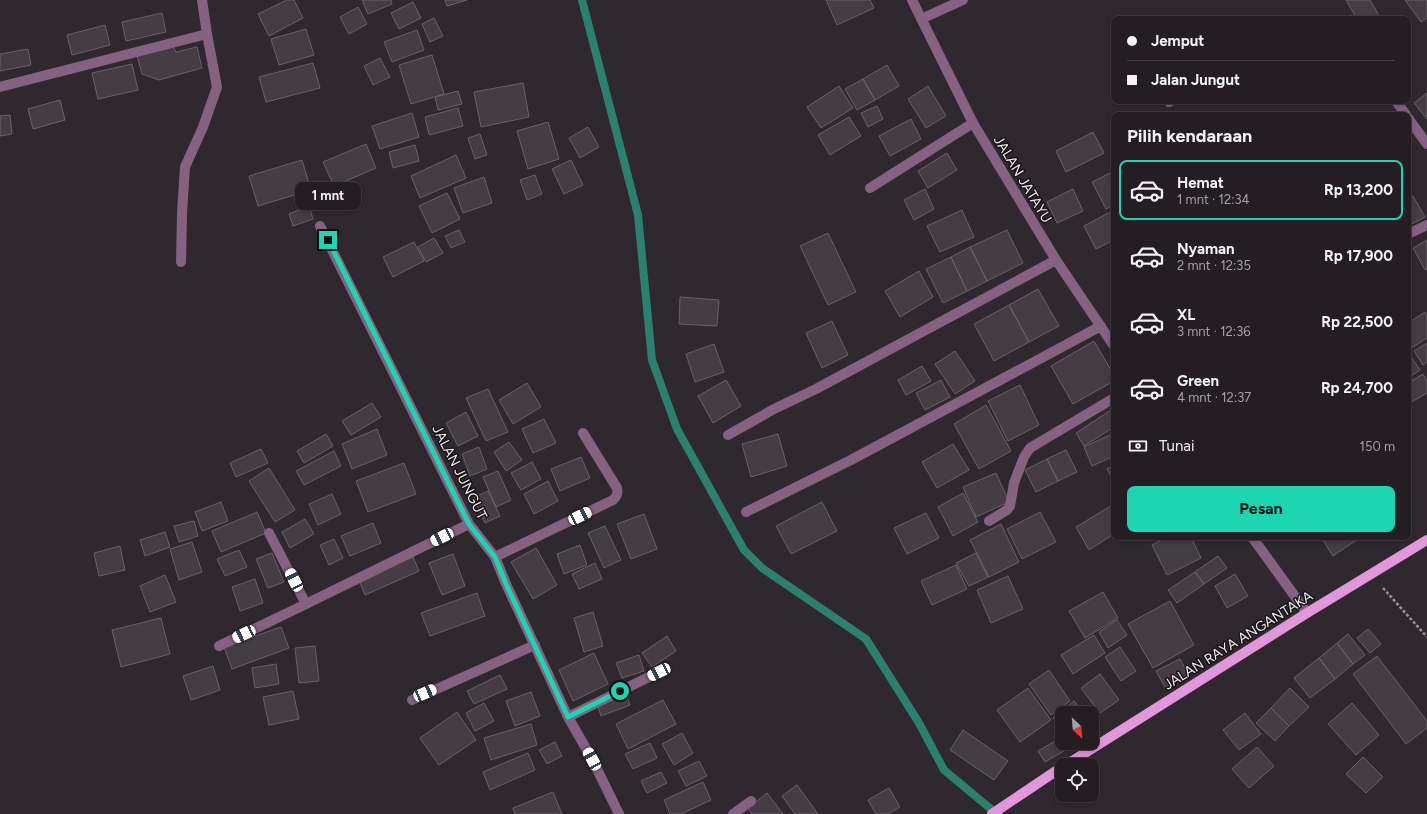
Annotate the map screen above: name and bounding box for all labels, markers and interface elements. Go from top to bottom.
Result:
text: Jemput [1151,32,1204,50]
text: Jalan Jungut [1151,71,1240,89]
text: Pilih kendaraan [1127,125,1252,147]
street label: JALAN JATAYU [990,133,1055,226]
icon: car [1129,172,1165,208]
text: Hemat [1177,174,1224,192]
text: Rp 13,200 [1324,181,1393,199]
callout: 1 mnt [295,182,361,210]
text: 1 mnt [312,188,344,203]
text: 1 mnt · 12:34 [1177,192,1250,207]
route end [319,231,337,249]
icon: car [1129,238,1165,274]
text: Nyaman [1177,240,1235,258]
text: Rp 17,900 [1324,247,1393,265]
text: 2 mnt · 12:35 [1177,258,1251,273]
icon: car [1129,304,1165,340]
text: XL [1177,306,1195,324]
text: Rp 22,500 [1321,313,1393,331]
text: 3 mnt · 12:36 [1177,324,1251,339]
icon: car [1129,370,1165,406]
text: Green [1177,372,1219,390]
text: Rp 24,700 [1321,379,1393,397]
text: 4 mnt · 12:37 [1177,390,1251,405]
street label: JALAN JUNGUT [428,422,491,523]
icon: cash [1127,435,1149,457]
text: Tunai [1159,437,1194,455]
text: 150 m [1360,439,1395,454]
button: Pesan [1127,486,1395,532]
car [567,505,593,527]
car [429,526,455,548]
car [283,567,305,593]
street label: JALAN RAYA ANGANTAKA [1161,587,1316,693]
car [231,623,257,645]
car [646,661,672,683]
route start [611,682,629,700]
car [412,683,438,703]
north arrow [1055,706,1099,750]
map controls [1055,706,1099,802]
car [581,746,603,772]
button: locate [1055,758,1099,802]

